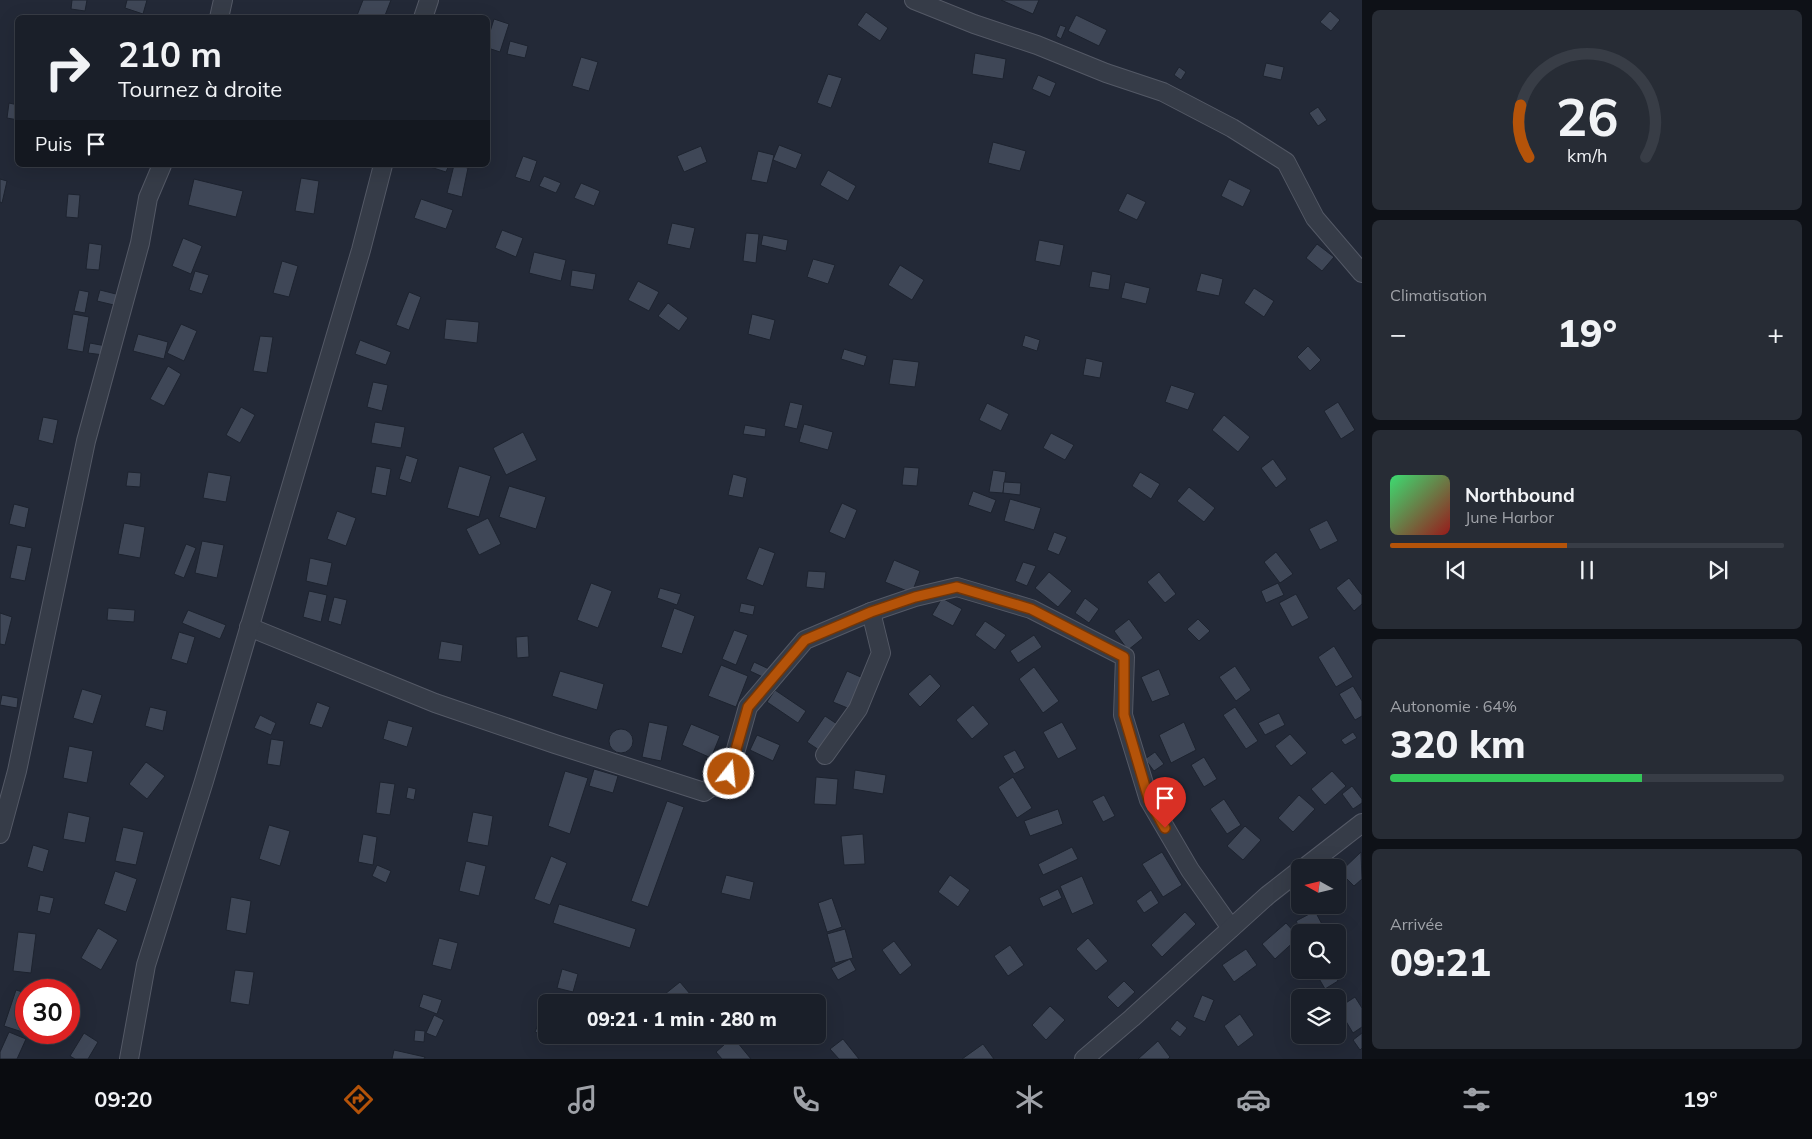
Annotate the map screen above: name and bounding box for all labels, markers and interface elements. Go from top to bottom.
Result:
text: 210 m [118,32,222,76]
icon: right [35,35,100,100]
text: Tournez à droite [118,75,282,103]
text: 26 [1556,84,1618,149]
icon: arrive [82,130,110,158]
text: Puis [35,132,72,156]
text: km/h [1567,144,1607,166]
text: Climatisation [1390,285,1487,305]
text: 19° [1557,309,1617,357]
text: − [1390,316,1407,351]
text: + [1767,316,1784,351]
text: Northbound [1465,483,1575,507]
text: June Harbor [1465,507,1554,527]
icon: previous [1442,556,1470,584]
icon: pause [1573,556,1601,584]
icon: next [1704,556,1732,584]
text: Autonomie · 64% [1390,696,1517,716]
text: 320 km [1390,720,1526,768]
position arrow [702,747,754,799]
pin [1144,777,1186,828]
icon: arrive [1151,784,1179,812]
north arrow [1291,859,1346,914]
map controls [1291,859,1346,1044]
text: Arrivée [1390,914,1443,934]
button: search [1291,924,1346,979]
text: 09:21 [1390,938,1491,986]
speed limit sign: 30 [15,979,80,1044]
button: layers [1291,989,1346,1044]
text: 09:21 · 1 min · 280 m [587,1007,777,1031]
icon: directions [341,1082,376,1117]
icon: music [565,1082,600,1117]
icon: phone [788,1082,823,1117]
icon: climate [1012,1082,1047,1117]
icon: car [1236,1082,1271,1117]
icon: filters [1459,1082,1494,1117]
text: 09:20 [94,1085,153,1113]
text: 19° [1683,1085,1718,1113]

